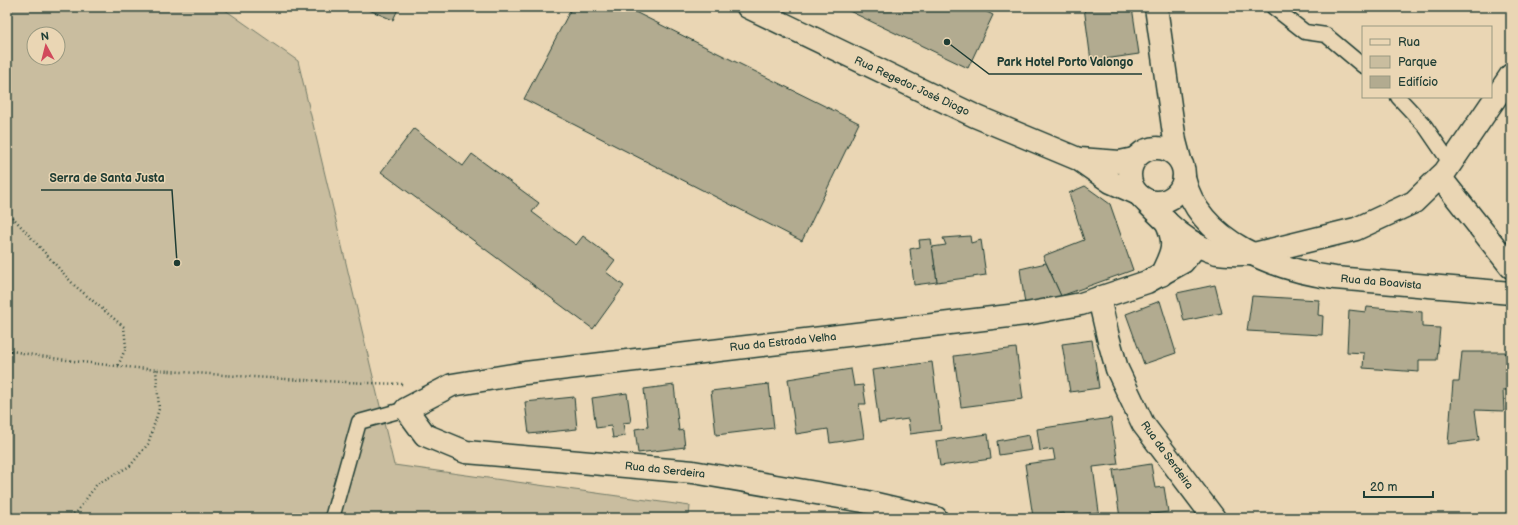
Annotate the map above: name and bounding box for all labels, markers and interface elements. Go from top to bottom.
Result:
north arrow [26,26,66,66]
legend [1362,26,1492,98]
text: N [40,30,50,44]
text: Rua [1398,35,1420,50]
callout: Park Hotel Porto Valongo [989,50,1142,74]
street label: Rua Regedor José Diogo [852,54,972,118]
text: Park Hotel Porto Valongo [997,55,1133,70]
text: Parque [1398,55,1437,70]
text: Edifício [1398,75,1438,90]
callout: Serra de Santa Justa [41,166,172,190]
text: Serra de Santa Justa [49,171,165,186]
street label: Rua da Boavista [1340,272,1422,292]
street label: Rua da Estrada Velha [729,330,837,354]
street label: Rua da Serdeira [1138,419,1196,491]
street label: Rua da Serdeira [624,459,706,481]
scale bar [1364,473,1433,499]
text: 20 m [1370,480,1397,495]

